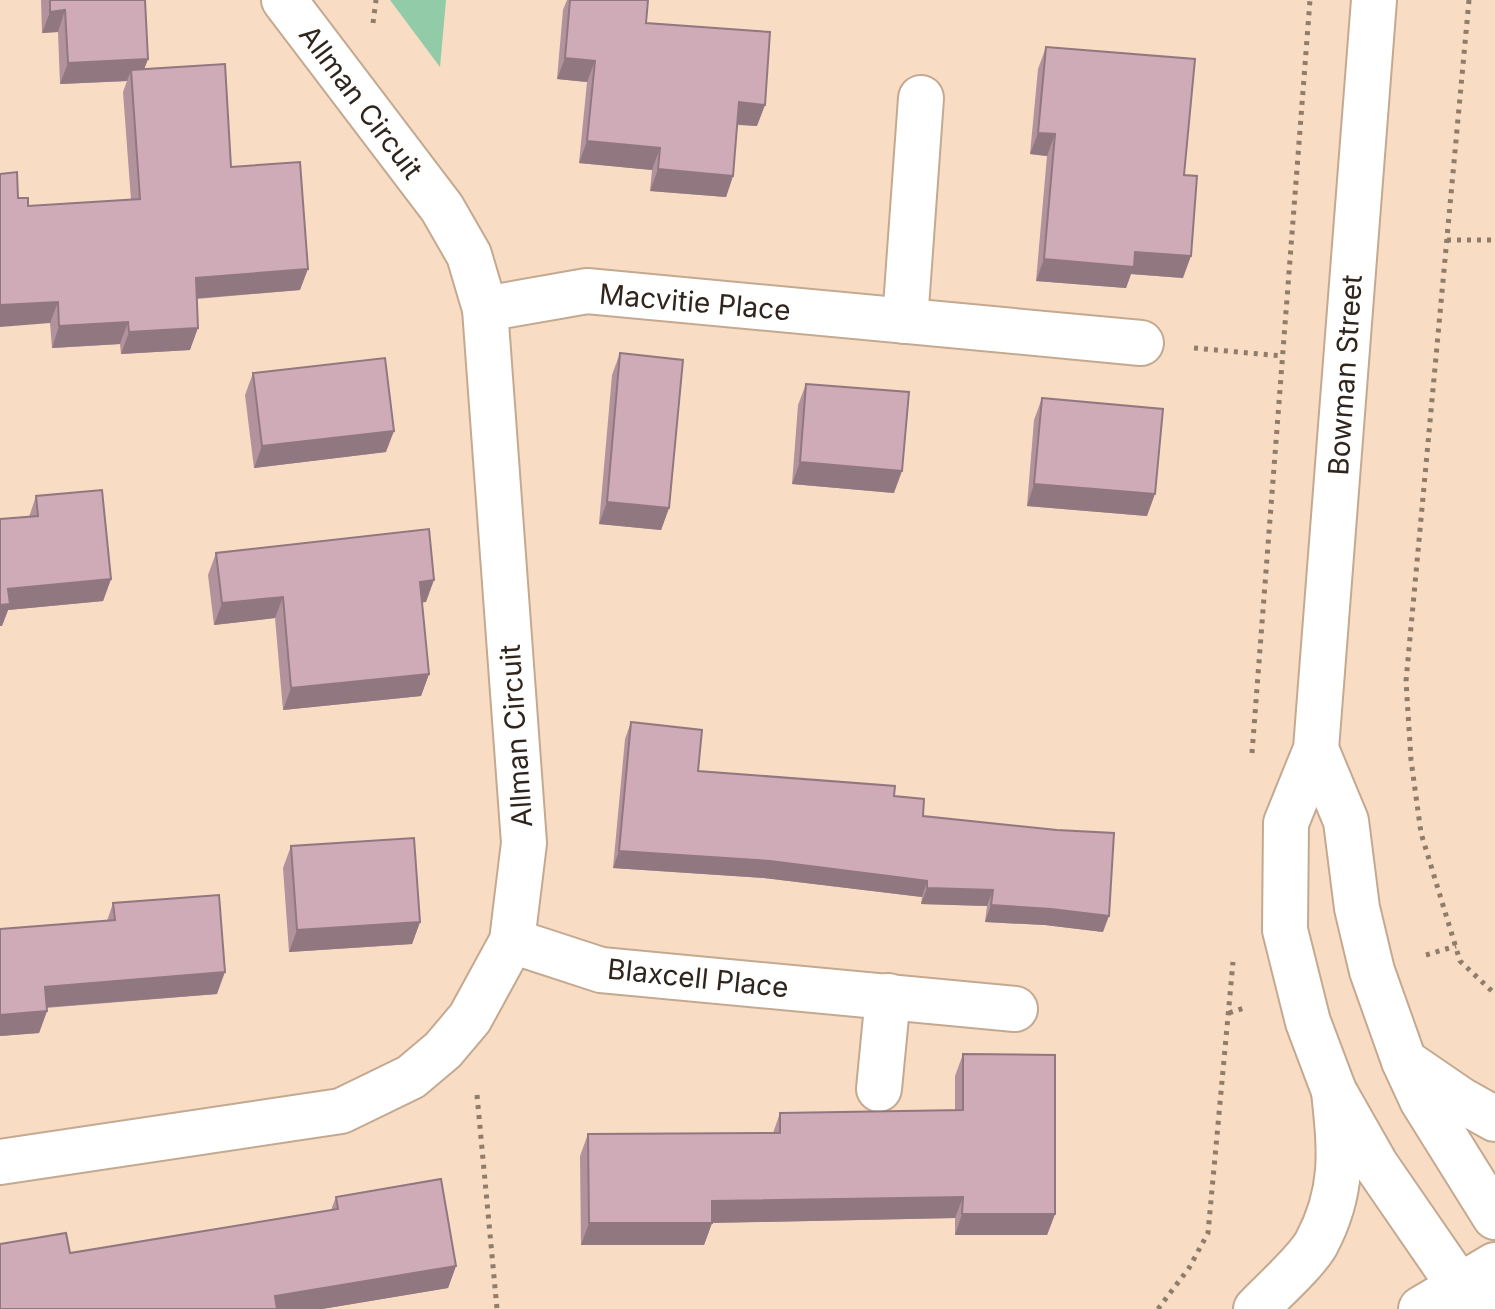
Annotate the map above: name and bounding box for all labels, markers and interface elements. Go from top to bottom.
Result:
street label: Allman Circuit [292,19,430,185]
street label: Bowman Street [1321,273,1369,477]
street label: Macvitie Place [598,277,792,327]
street label: Allman Circuit [493,643,539,829]
street label: Blaxcell Place [606,952,790,1004]

